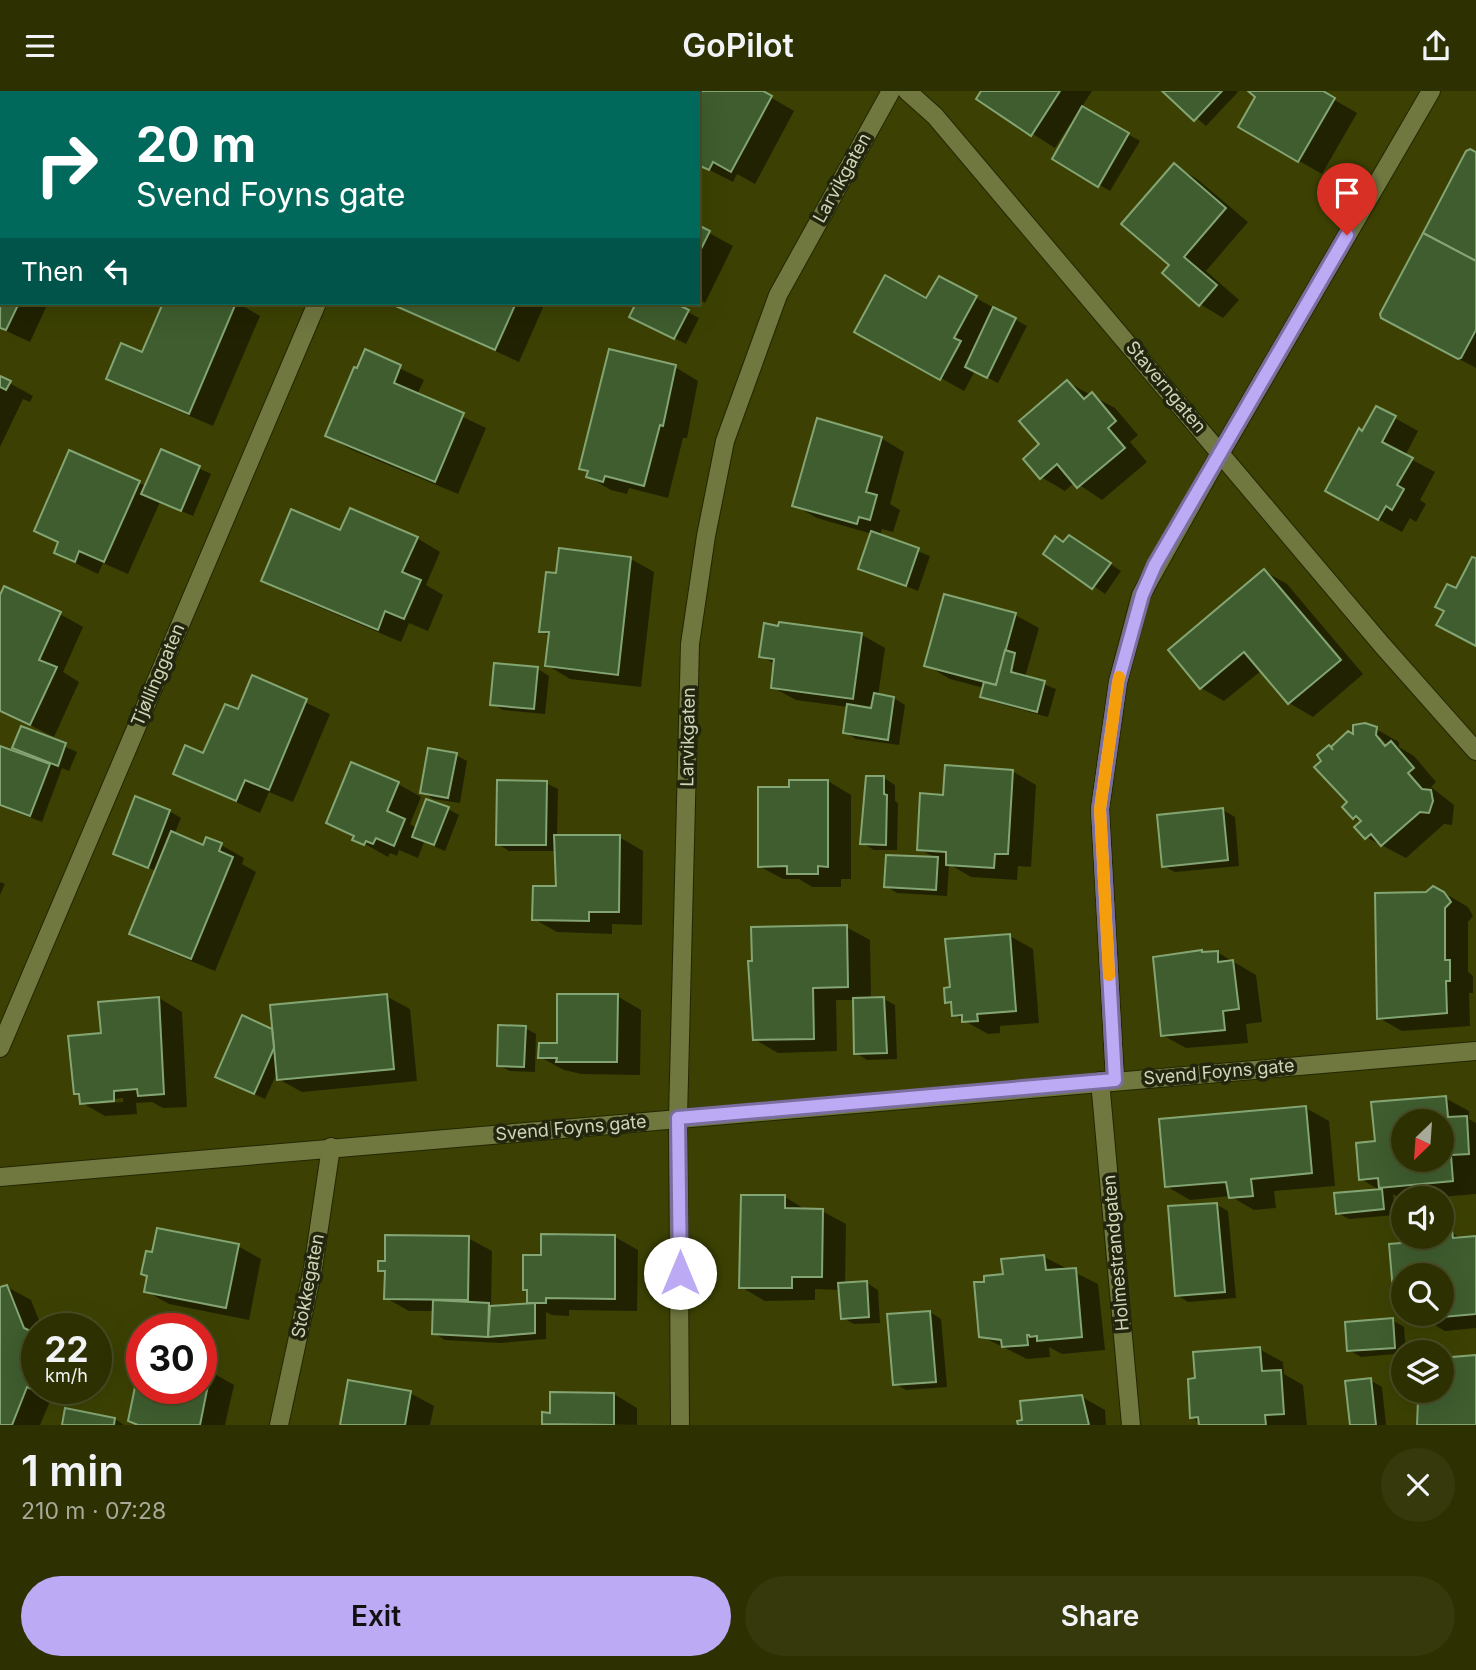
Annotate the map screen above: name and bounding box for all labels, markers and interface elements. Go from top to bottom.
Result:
text: GoPilot [682,26,794,65]
icon: menu [21,27,59,65]
icon: share [1417,27,1455,65]
text: 20 m [136,115,256,174]
icon: right [21,119,112,210]
street label: Larvikgaten [808,129,875,226]
pin [1317,163,1377,235]
icon: arrive [1328,174,1366,212]
text: Svend Foyns gate [136,175,405,214]
icon: left [98,252,136,290]
text: Then [21,256,84,287]
street label: Staverngaten [1122,337,1211,437]
street label: Tjøllinggaten [126,620,189,729]
street label: Larvikgaten [676,687,699,787]
street label: Svend Foyns gate [1143,1054,1295,1089]
north arrow [1391,1109,1454,1173]
map controls [1391,1109,1454,1403]
street label: Svend Foyns gate [495,1110,647,1145]
street label: Holmestrandgaten [1098,1174,1133,1332]
button: sound [1391,1186,1454,1249]
street label: Stokkegaten [287,1232,328,1340]
position arrow [643,1236,717,1310]
button: search [1391,1263,1454,1326]
speed limit sign: 30 [126,1313,217,1404]
text: 22 [44,1328,89,1370]
button: layers [1391,1340,1454,1403]
text: km/h [45,1365,88,1386]
text: 1 min [21,1445,124,1496]
button: close [1381,1448,1455,1522]
text: 210 m · 07:28 [21,1497,166,1525]
button: Exit [21,1576,731,1656]
button: Share [745,1576,1455,1656]

